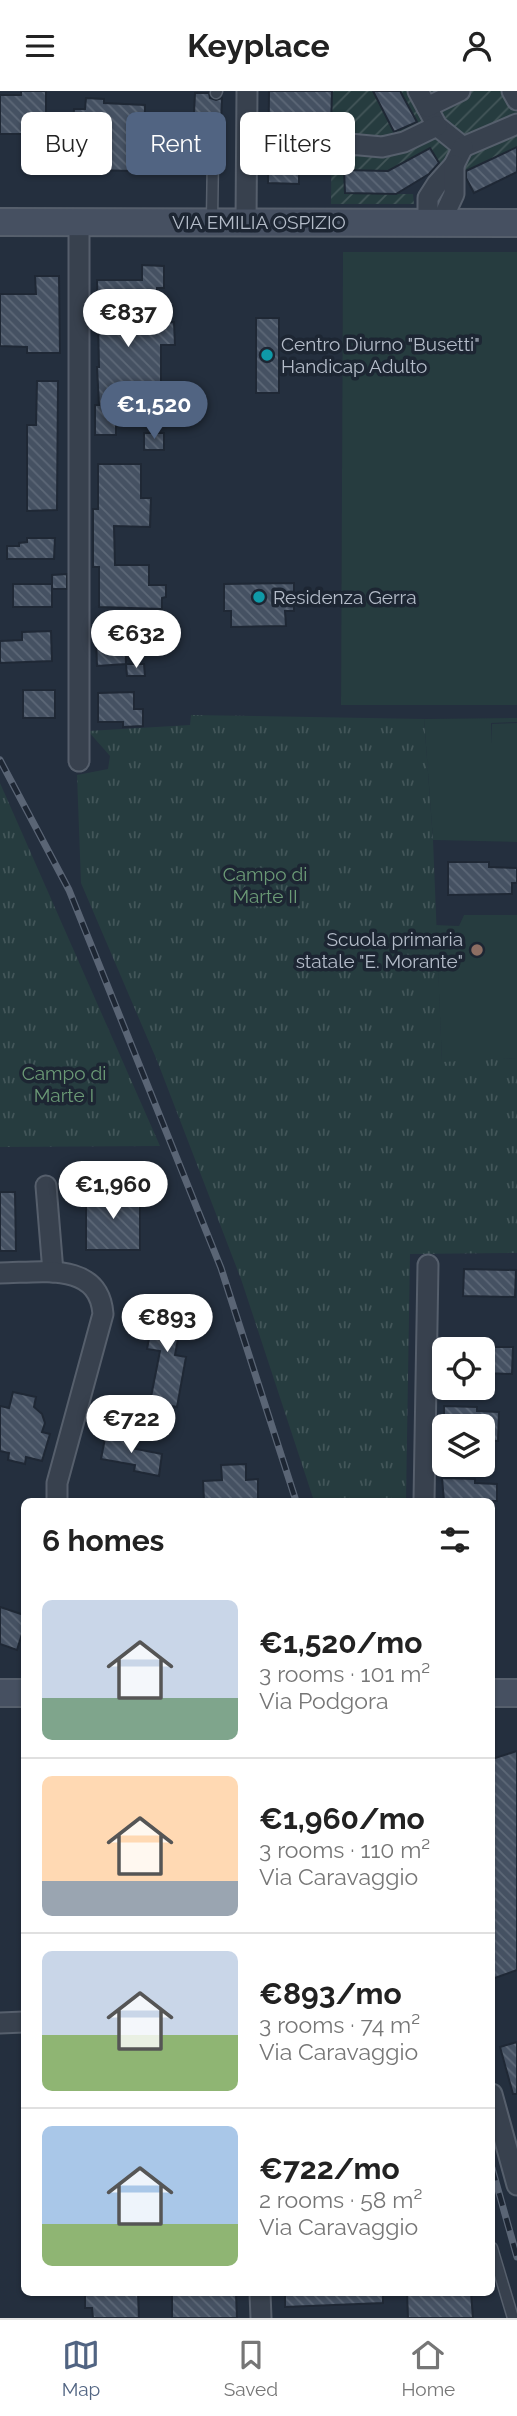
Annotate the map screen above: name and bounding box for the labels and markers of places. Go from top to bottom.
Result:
pin: €837 [87,289,169,349]
place label: Centro Diurno "Busetti" Handicap Adulto [281,333,480,377]
marker: Centro Diurno "Busetti" Handicap Adulto [259,347,275,363]
pin: €1,520 [97,381,211,441]
place label: Residenza Gerra [273,586,417,608]
marker: Residenza Gerra [251,589,267,605]
pin: €632 [95,611,177,670]
place label: Scuola primaria statale "E. Morante" [296,928,463,972]
marker: Scuola primaria statale "E. Morante" [469,942,485,958]
pin: €1,960 [56,1161,170,1221]
pin: €893 [126,1295,208,1354]
pin: €722 [90,1395,172,1455]

